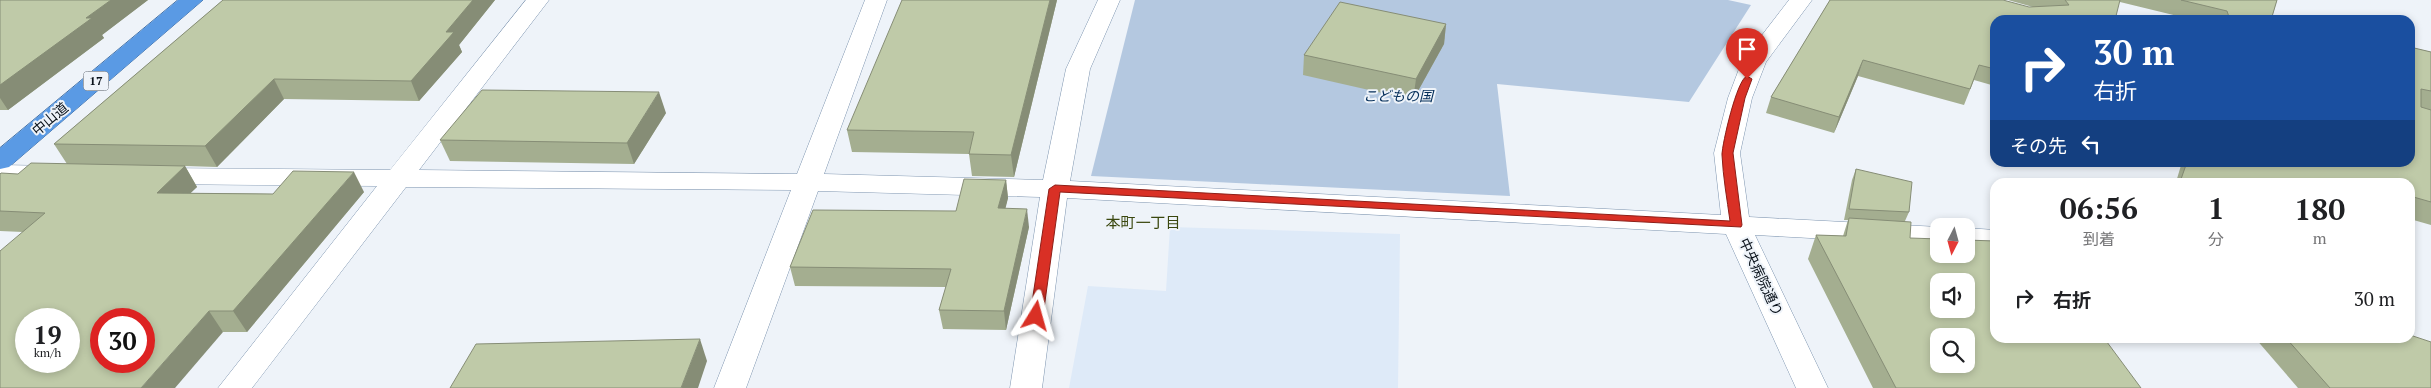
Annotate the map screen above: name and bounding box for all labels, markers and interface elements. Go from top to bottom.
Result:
pin [1726,28,1768,79]
text: 30 m [2093,29,2174,75]
icon: arrive [1733,35,1761,63]
icon: right [2010,35,2075,100]
road number: 17 [84,72,108,90]
text: 右折 [2093,76,2137,105]
park label: こどもの国 [1363,86,1435,105]
street label: 中山道 [27,98,72,139]
icon: left [2077,130,2105,158]
text: その先 [2010,133,2067,158]
text: 06:56 [2060,188,2138,228]
text: 1 [2208,188,2225,228]
text: 180 [2294,189,2345,229]
district label: 本町一丁目 [1105,212,1181,232]
north arrow [1930,218,1975,262]
map controls [1930,218,1975,373]
text: m [2313,227,2327,249]
text: 到着 [2083,228,2115,250]
text: 分 [2208,228,2224,250]
street label: 中央病院通り [1735,235,1788,319]
button: sound [1930,273,1975,318]
icon: right [2010,284,2038,312]
text: 30 m [2354,286,2395,311]
text: 右折 [2053,287,2091,312]
position arrow [1009,289,1061,341]
speed limit sign: 30 [90,308,155,373]
text: 19 [33,318,62,351]
button: search [1930,328,1975,373]
text: km/h [34,345,61,360]

